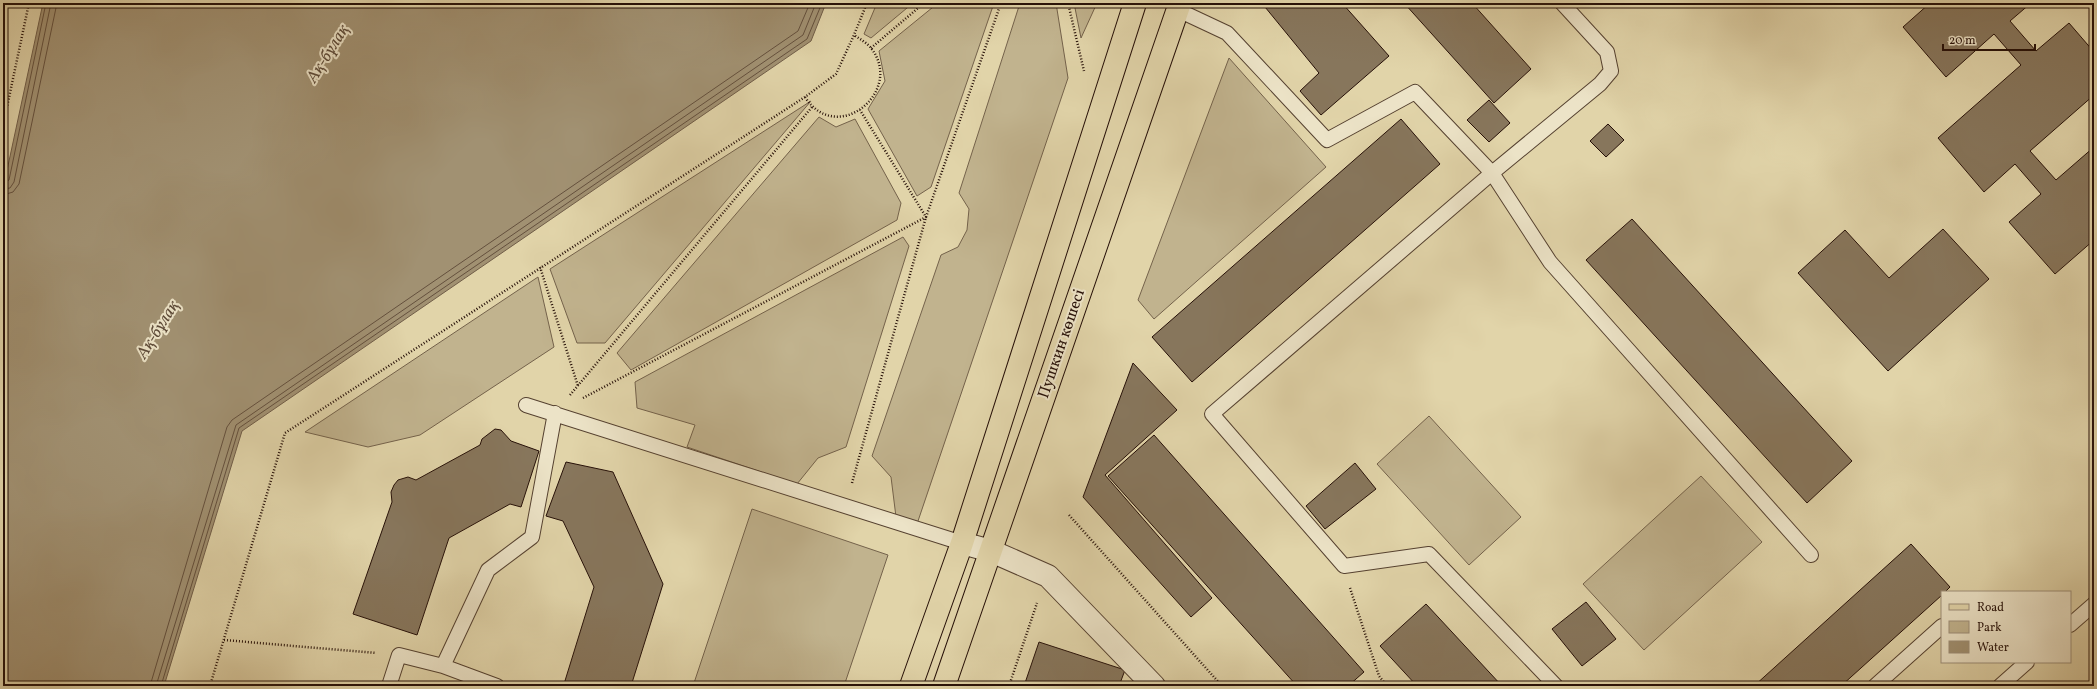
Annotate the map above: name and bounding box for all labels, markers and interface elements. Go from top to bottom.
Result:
water label: Ақ-бұлақ [301,20,355,88]
scale bar [1943,26,2035,52]
text: 20 m [1949,33,1976,49]
street label: Пушкин көшесі [1033,286,1091,402]
water label: Ақ-бұлақ [131,296,185,364]
legend [1941,591,2071,663]
text: Road [1977,600,2004,616]
text: Park [1977,620,2002,636]
text: Water [1977,640,2009,656]

